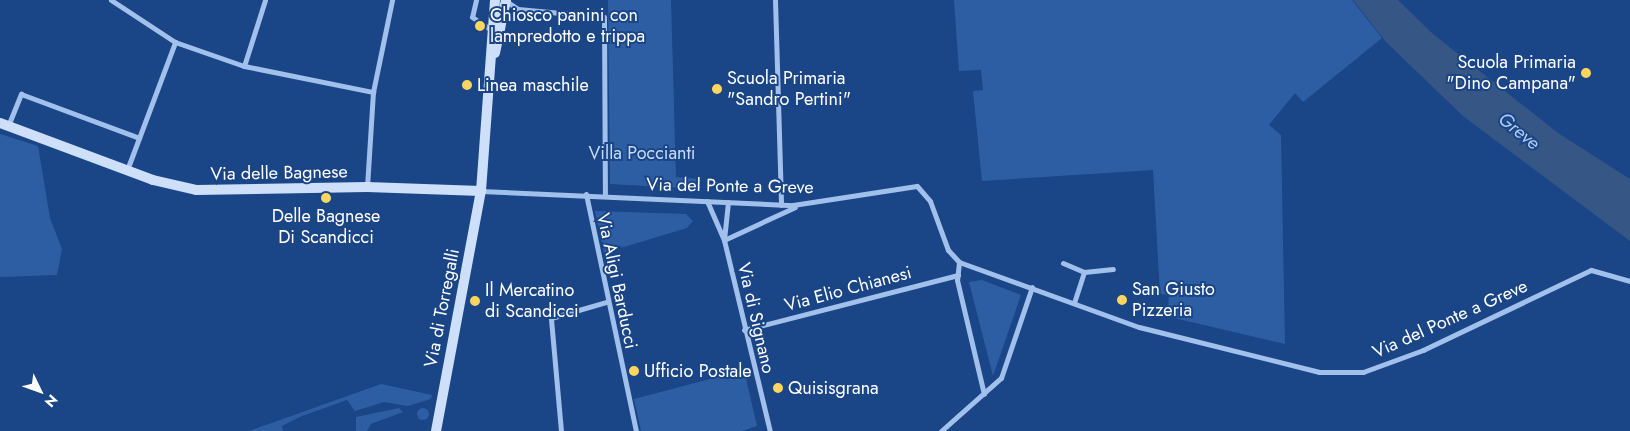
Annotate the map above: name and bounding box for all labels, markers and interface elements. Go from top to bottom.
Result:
place label: Chiosco panini con lampredotto e trippa [490,5,645,48]
marker: Chiosco panini con lampredotto e trippa [474,20,486,32]
place label: Scuola Primaria "Dino Campana" [1446,52,1576,94]
marker: Scuola Primaria "Dino Campana" [1580,67,1592,79]
place label: Scuola Primaria "Sandro Pertini" [727,68,851,110]
place label: Linea maschile [477,74,589,96]
marker: Linea maschile [461,79,473,91]
marker: Scuola Primaria "Sandro Pertini" [711,83,723,95]
water label: Greve [1494,107,1544,155]
park label: Villa Poccianti [588,142,696,164]
street label: Via delle Bagnese [210,161,348,185]
street label: Via del Ponte a Greve [646,174,814,198]
marker: Delle Bagnese Di Scandicci [320,192,332,204]
place label: Delle Bagnese Di Scandicci [272,206,380,248]
street label: Via Aligi Barducci [592,211,642,351]
street label: Via di Torregalli [420,247,464,369]
street label: Via di Signano [733,260,779,376]
street label: Via Elio Chianesi [782,262,914,316]
street label: Via del Ponte a Greve [1369,275,1531,363]
place label: San Giusto Pizzeria [1132,279,1215,322]
place label: Il Mercatino di Scandicci [485,280,579,322]
marker: San Giusto Pizzeria [1116,294,1128,306]
marker: Il Mercatino di Scandicci [469,295,481,307]
place label: Ufficio Postale [644,360,752,382]
marker: Ufficio Postale [628,365,640,377]
north arrow [15,366,65,416]
place label: Quisisgrana [788,377,879,399]
marker: Quisisgrana [772,382,784,394]
text: N [40,390,62,412]

